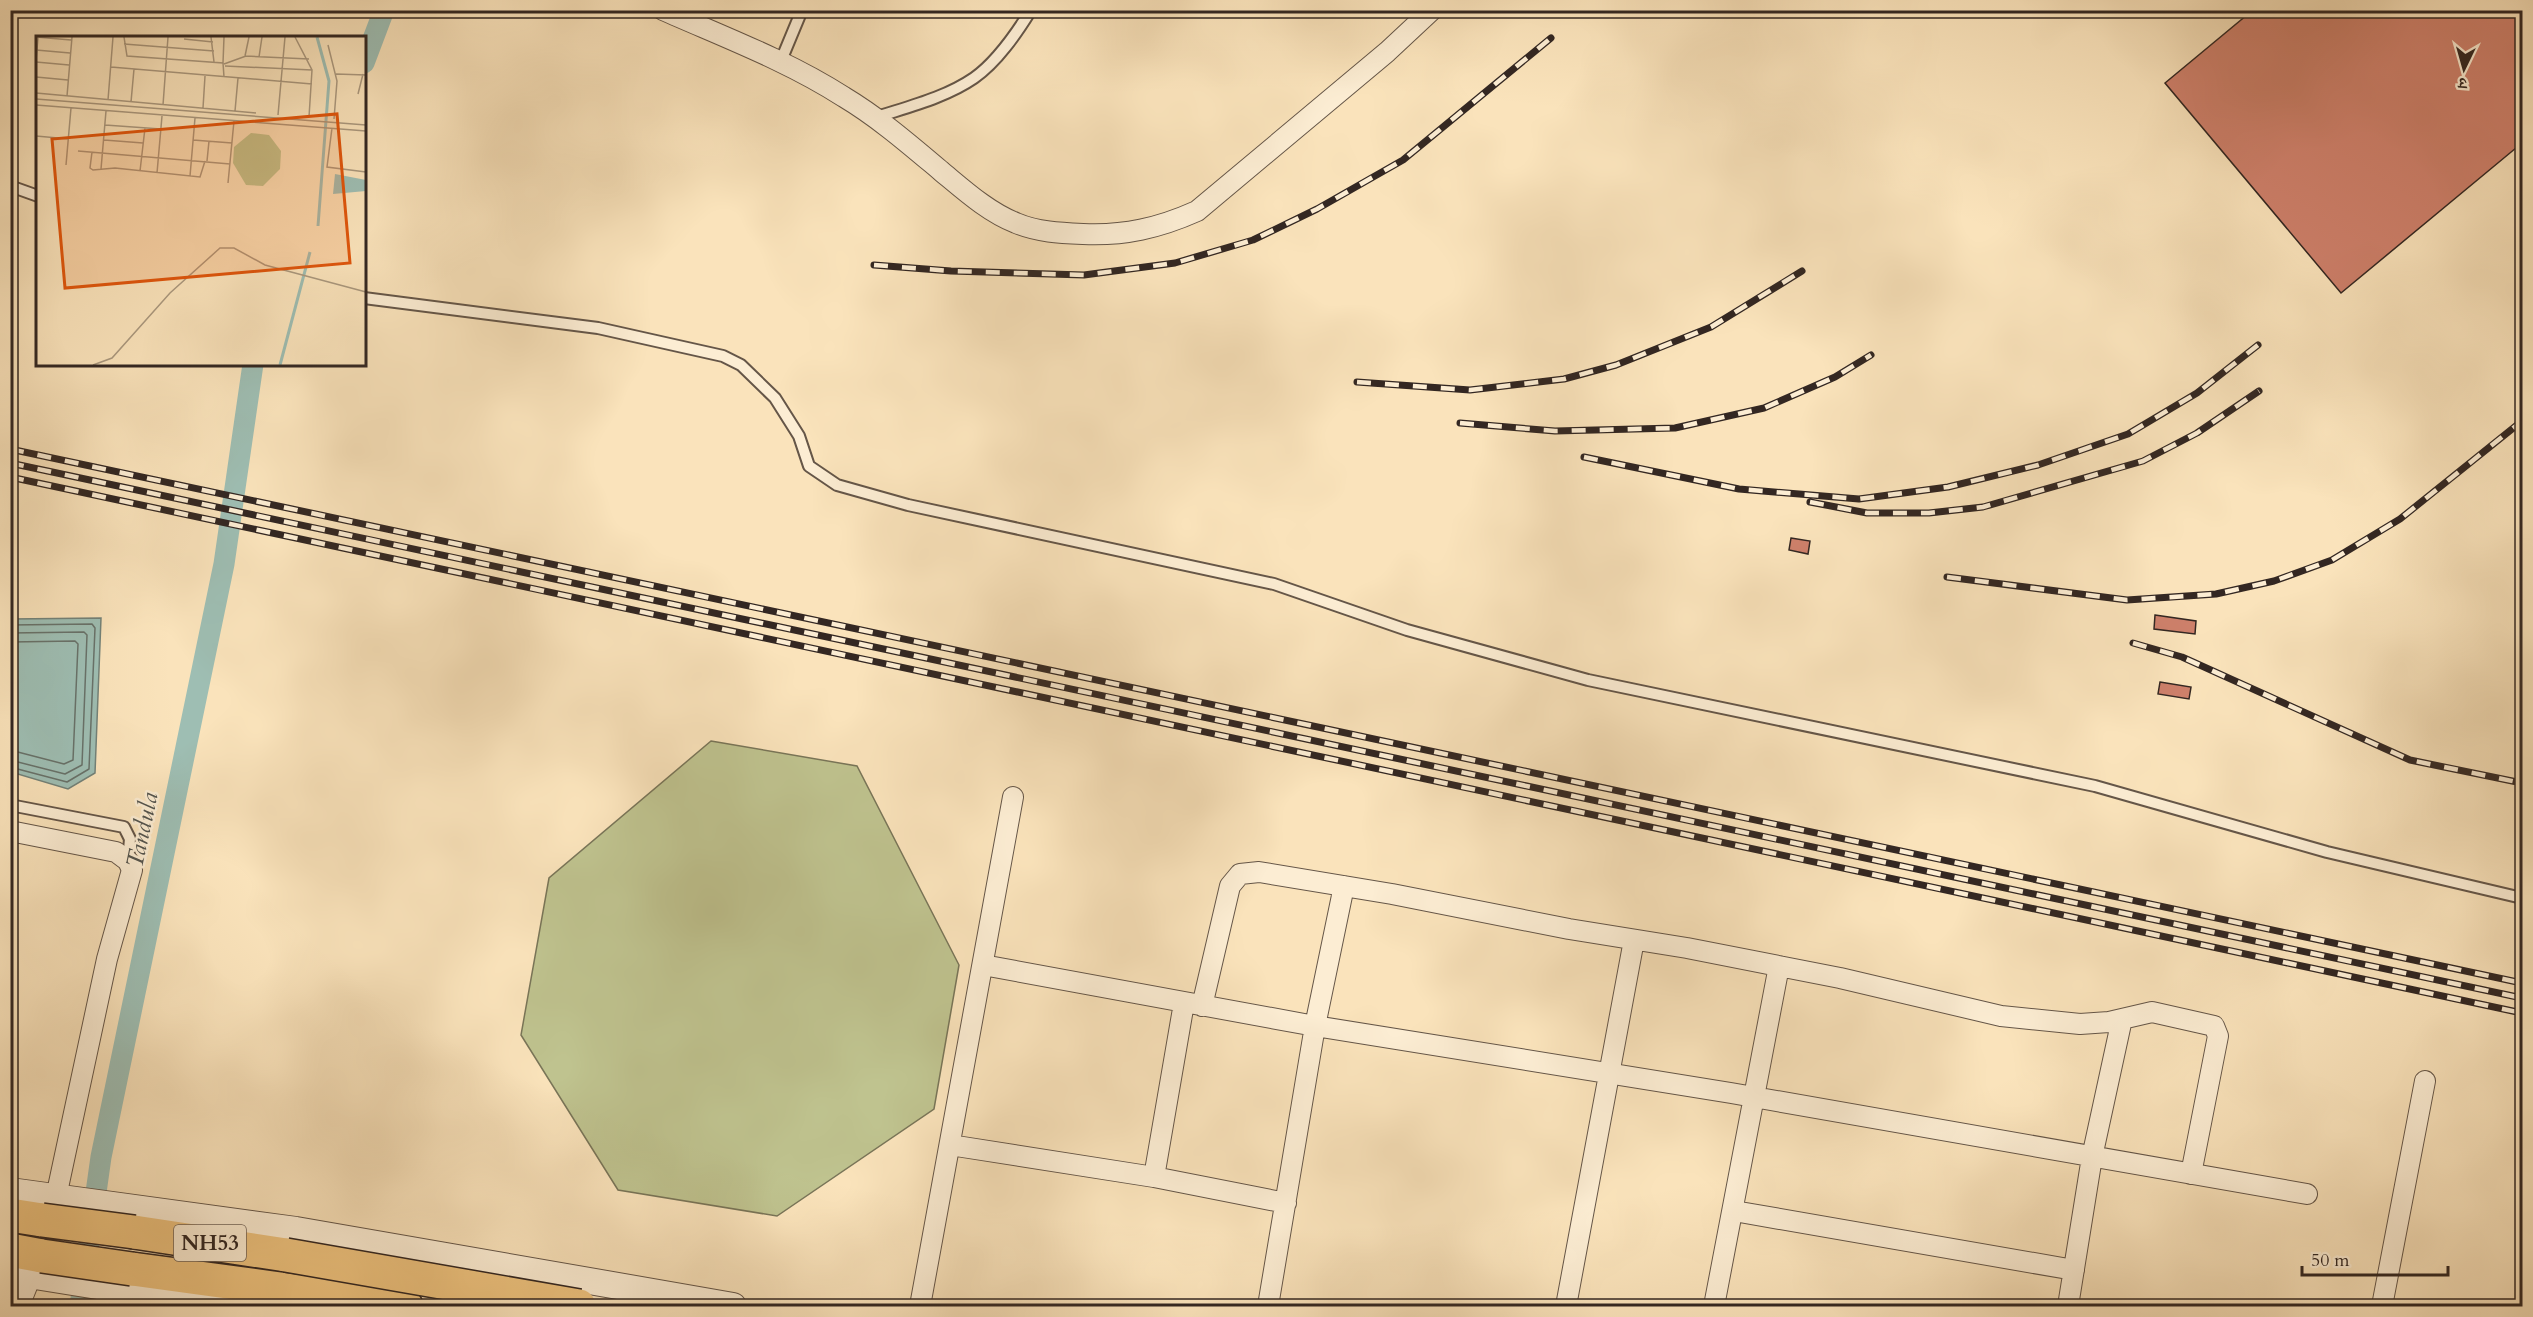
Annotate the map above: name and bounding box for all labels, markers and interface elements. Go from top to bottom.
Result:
inset map [36,36,366,366]
north arrow [2434,39,2494,99]
text: उ [2456,71,2469,94]
water label: Tandula [118,789,167,871]
road number: NH53 [174,1225,246,1261]
scale bar [2302,1239,2448,1277]
text: 50 m [2311,1248,2350,1273]

